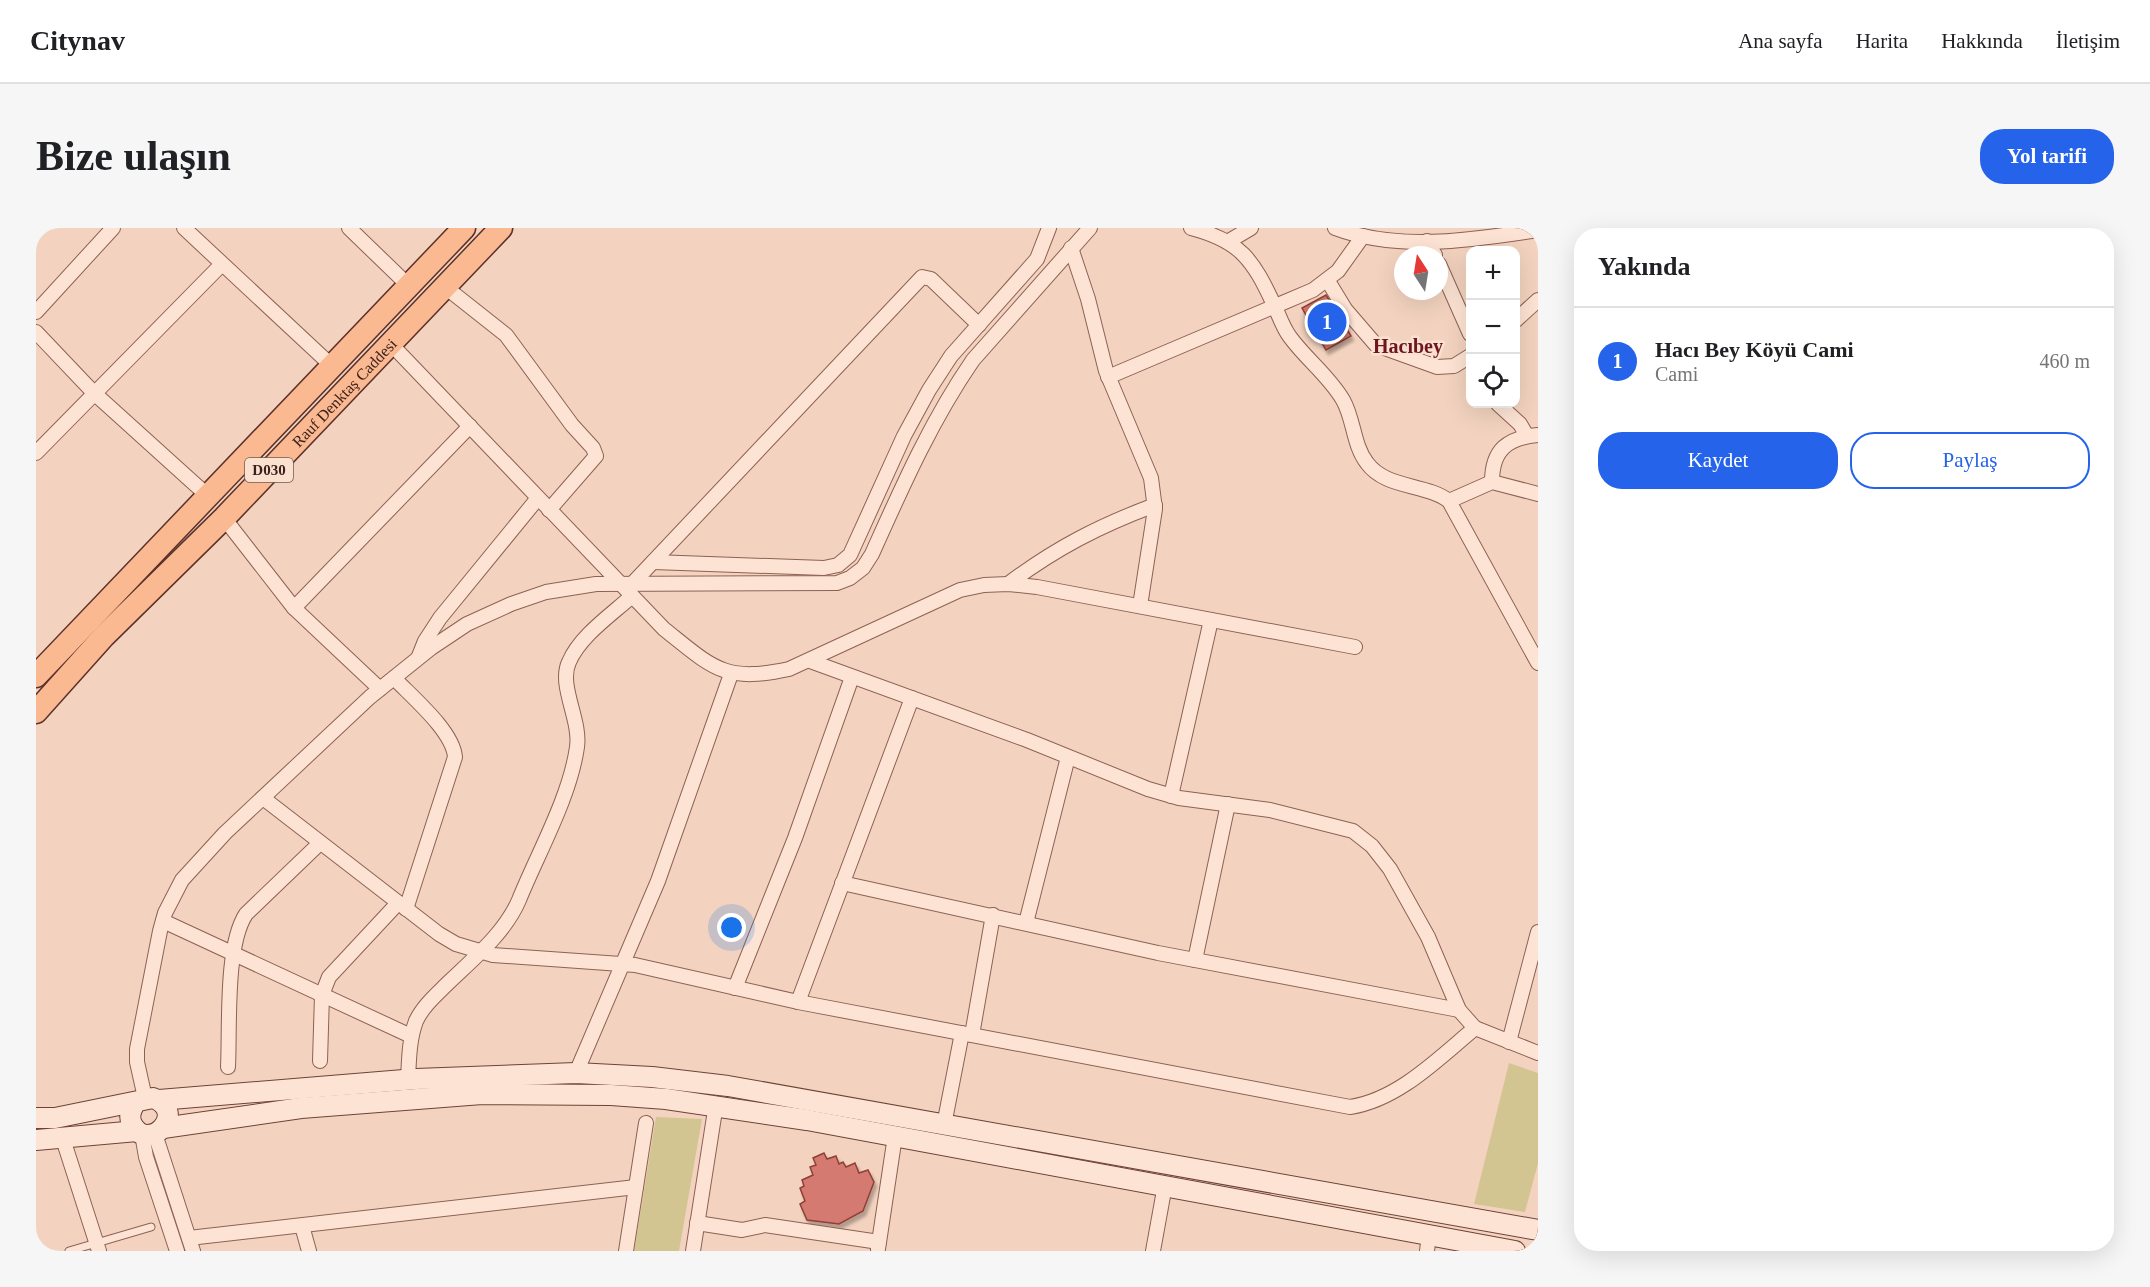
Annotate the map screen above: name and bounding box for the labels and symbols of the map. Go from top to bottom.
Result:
north arrow [1394,246,1448,300]
pin: 1 [1308,300,1346,344]
street label: Rauf Denktaş Caddesi [288,334,400,450]
district label: Hacıbey [1373,335,1443,358]
road number: D030 [245,458,293,482]
your location [717,913,746,942]

